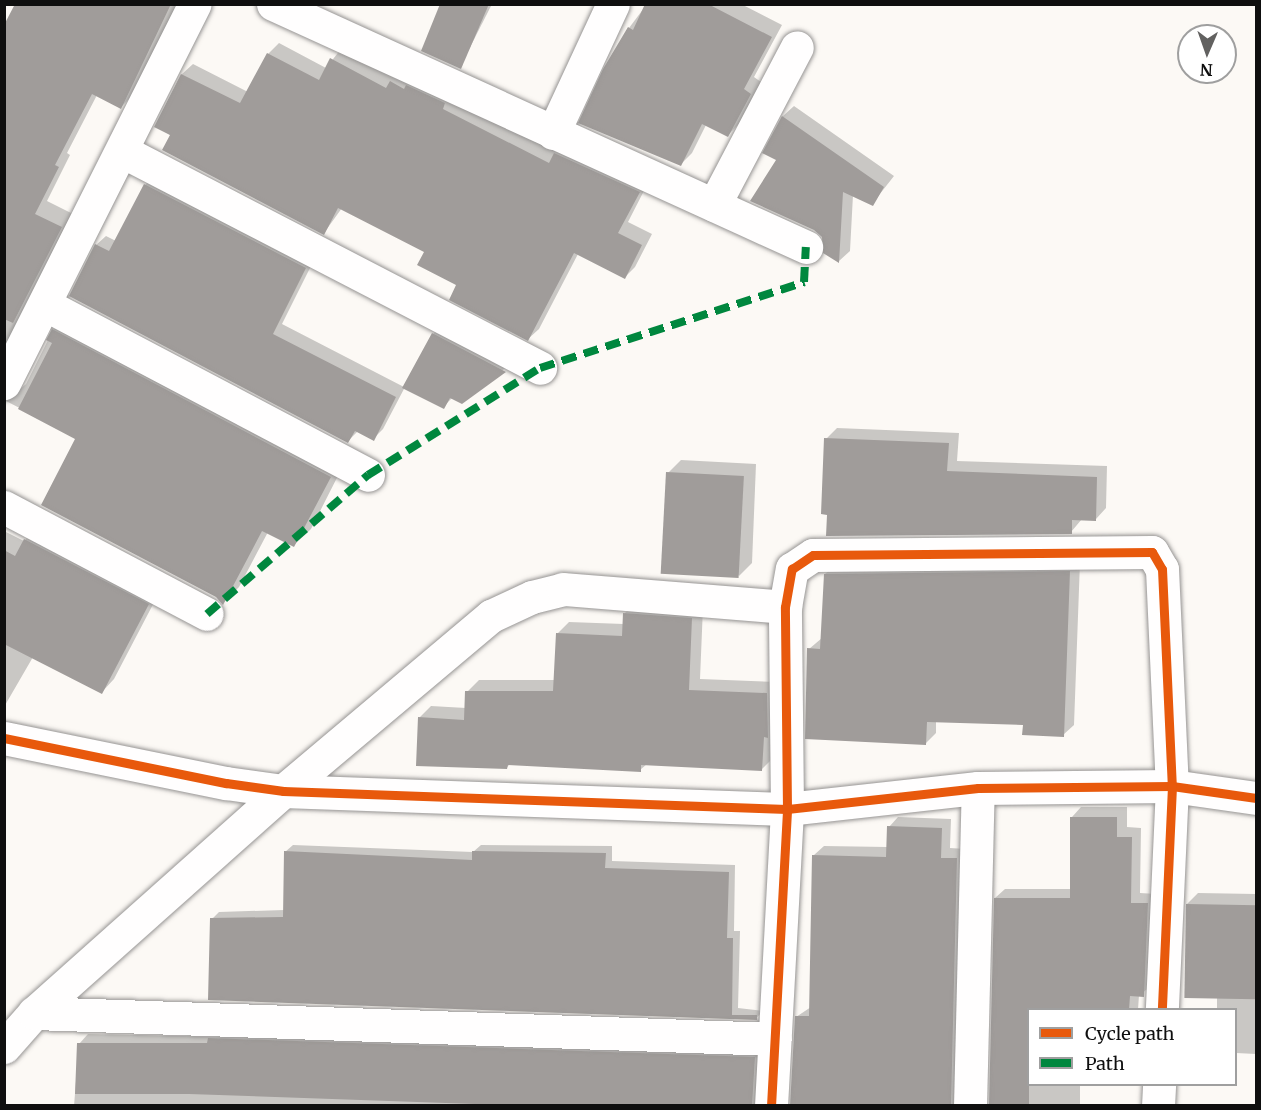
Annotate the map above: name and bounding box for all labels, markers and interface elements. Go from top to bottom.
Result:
north arrow [1177,24,1237,84]
text: N [1200,60,1213,80]
legend [1027,1008,1237,1086]
text: Cycle path [1085,1022,1174,1045]
text: Path [1085,1052,1125,1075]

